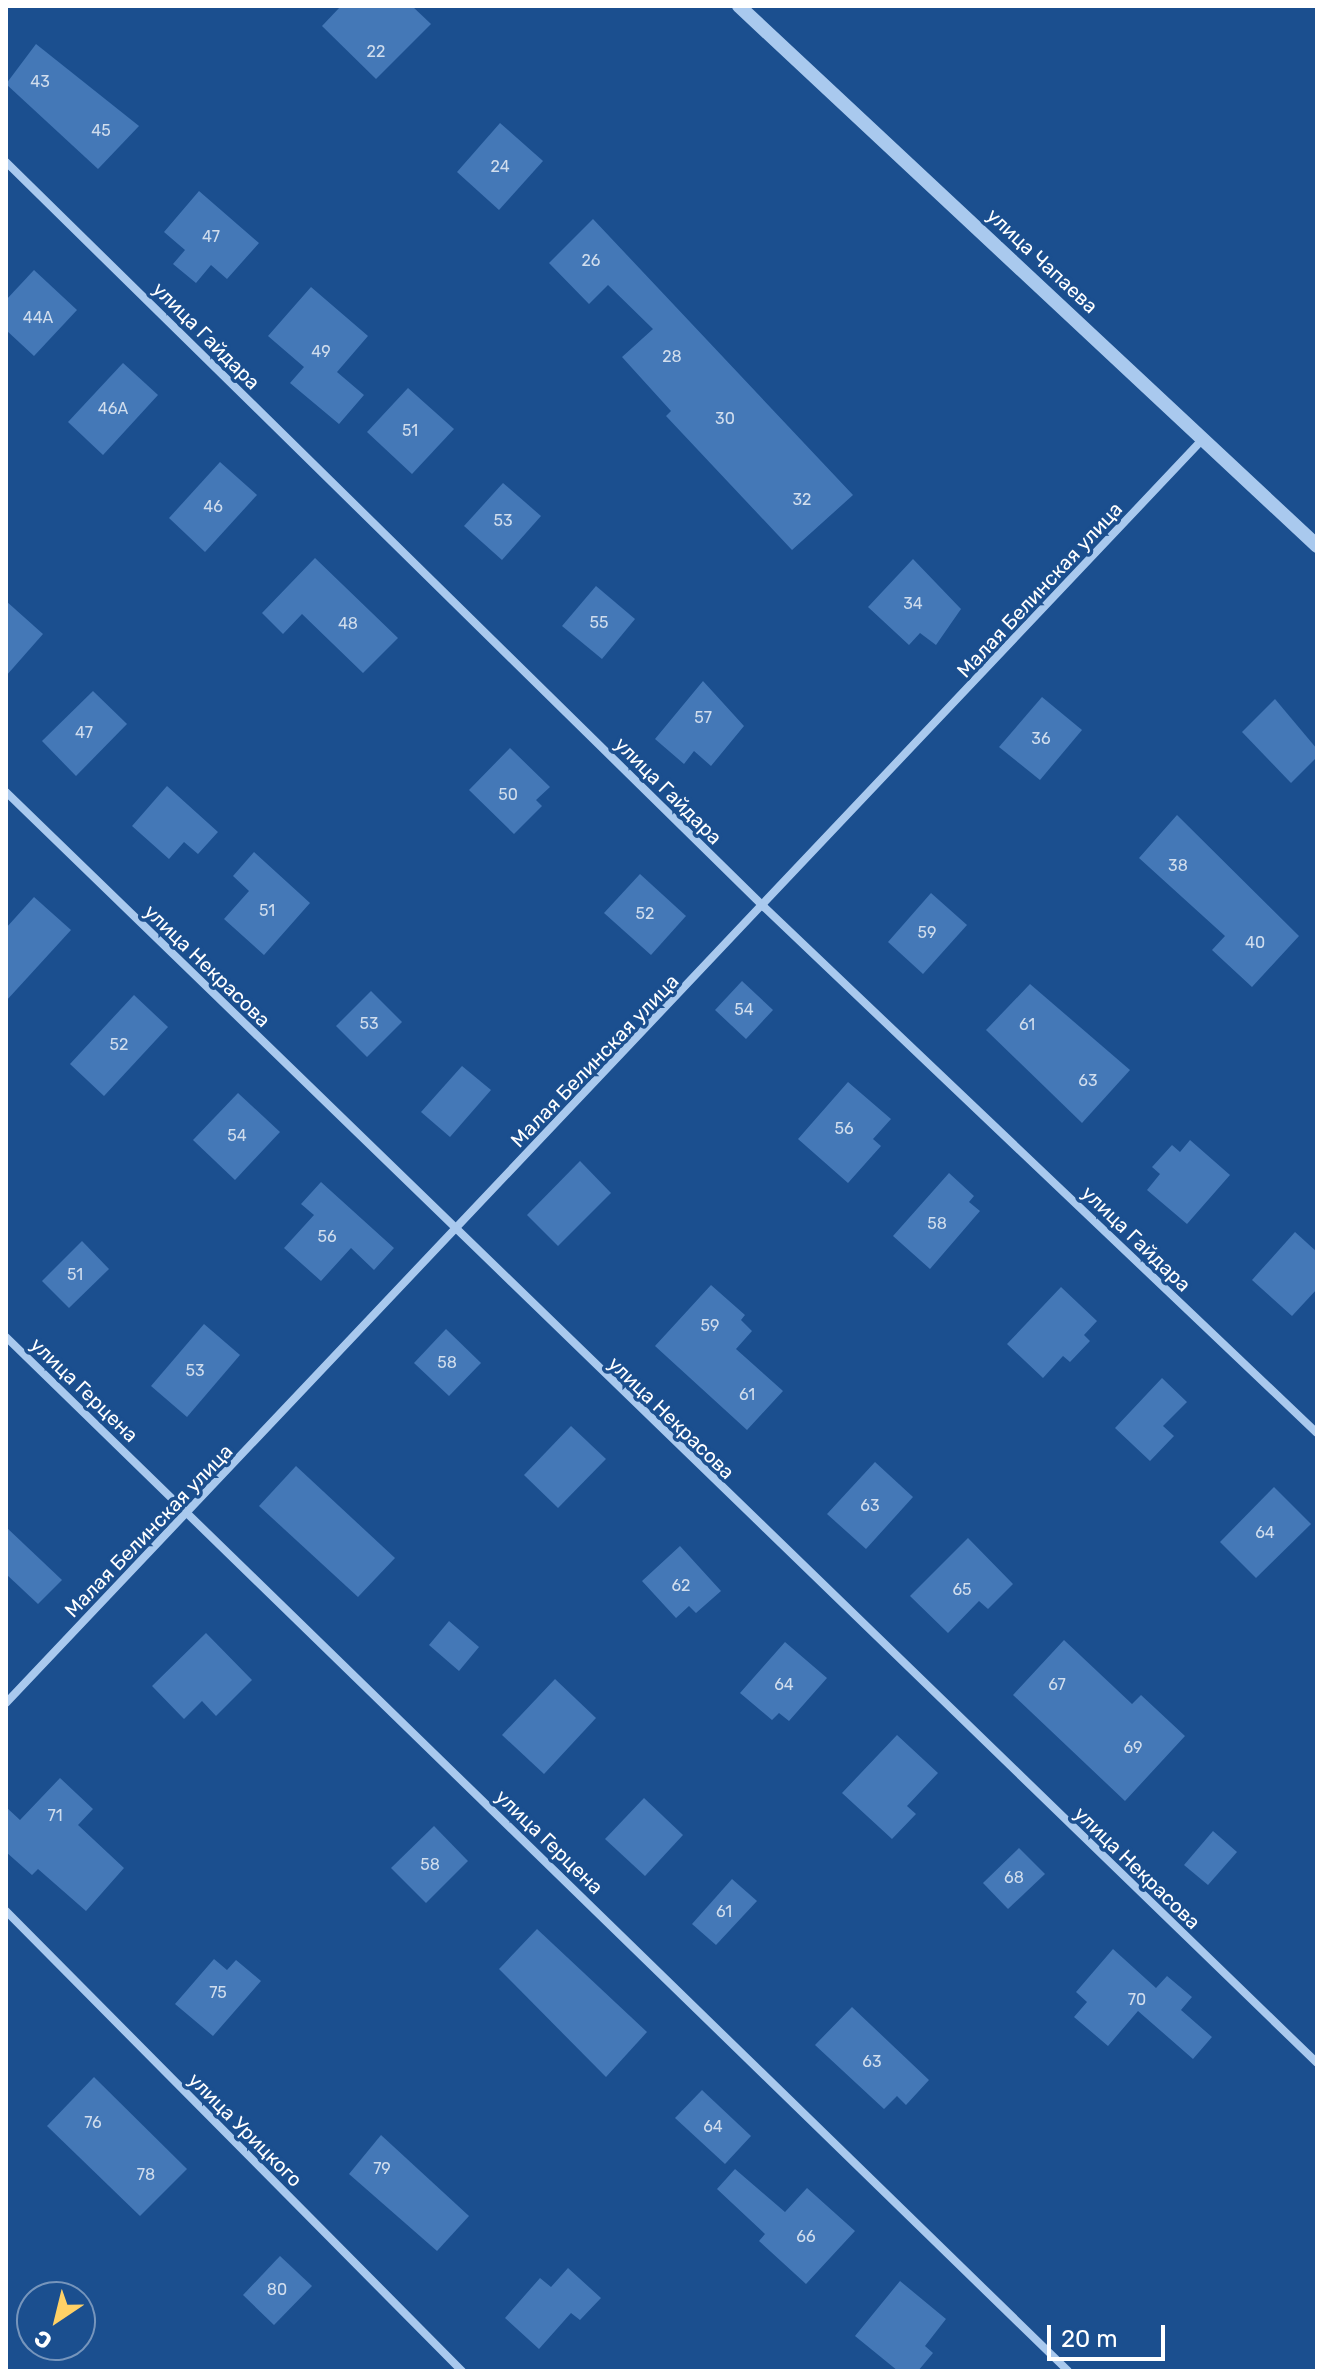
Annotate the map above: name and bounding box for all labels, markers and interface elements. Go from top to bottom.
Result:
house number: 22 [367,42,385,62]
house number: 43 [30,72,50,92]
house number: 45 [91,121,111,141]
house number: 24 [490,157,510,177]
street label: улица Чапаева [982,204,1102,318]
house number: 47 [202,227,220,247]
house number: 26 [581,251,601,271]
street label: улица Гайдара [147,277,265,395]
house number: 44А [23,308,53,328]
house number: 49 [311,342,331,362]
house number: 28 [662,347,682,367]
house number: 46А [98,399,128,419]
house number: 30 [715,409,735,429]
house number: 51 [402,421,418,441]
house number: 32 [792,490,812,510]
house number: 46 [203,497,223,517]
street label: Малая Белинская улица [952,497,1128,683]
house number: 53 [493,511,513,531]
house number: 34 [903,594,923,614]
house number: 55 [589,613,609,633]
house number: 48 [338,614,358,634]
house number: 57 [694,708,712,728]
house number: 47 [75,723,93,743]
house number: 36 [1031,729,1051,749]
street label: улица Гайдара [609,732,727,850]
house number: 50 [498,785,518,805]
house number: 38 [1168,856,1188,876]
street label: улица Некрасова [139,900,275,1032]
house number: 51 [259,901,275,921]
house number: 52 [636,904,654,924]
house number: 59 [918,923,936,943]
house number: 40 [1245,933,1265,953]
street label: Малая Белинская улица [506,969,684,1153]
house number: 54 [734,1000,754,1020]
house number: 53 [359,1014,379,1034]
house number: 61 [1019,1015,1035,1035]
house number: 52 [110,1035,128,1055]
house number: 63 [1078,1071,1098,1091]
house number: 56 [834,1119,854,1139]
house number: 54 [227,1126,247,1146]
street label: улица Гайдара [1077,1181,1195,1297]
house number: 58 [927,1214,947,1234]
house number: 56 [317,1227,337,1247]
house number: 51 [67,1265,83,1285]
house number: 59 [701,1316,719,1336]
street label: улица Герцена [25,1333,143,1447]
street label: улица Некрасова [603,1352,739,1484]
house number: 58 [437,1353,457,1373]
house number: 53 [185,1361,205,1381]
house number: 61 [739,1385,755,1405]
street label: Малая Белинская улица [60,1439,238,1623]
house number: 63 [860,1496,880,1516]
house number: 64 [1255,1523,1275,1543]
house number: 62 [671,1576,691,1596]
house number: 65 [952,1580,972,1600]
house number: 64 [774,1675,794,1695]
house number: 67 [1048,1675,1066,1695]
house number: 69 [1123,1738,1143,1758]
street label: улица Герцена [490,1785,608,1899]
street label: улица Некрасова [1069,1802,1205,1934]
house number: 71 [47,1806,63,1826]
house number: 58 [420,1855,440,1875]
house number: 68 [1004,1868,1024,1888]
house number: 61 [716,1902,732,1922]
house number: 75 [209,1983,227,2003]
house number: 70 [1128,1990,1146,2010]
house number: 63 [862,2052,882,2072]
street label: улица Урицкого [183,2068,307,2192]
house number: 76 [84,2113,102,2133]
house number: 64 [703,2117,723,2137]
house number: 79 [373,2159,391,2179]
house number: 78 [137,2165,155,2185]
house number: 66 [796,2227,816,2247]
house number: 80 [267,2280,287,2300]
north arrow [16,2281,96,2361]
scale bar [1051,2309,1169,2359]
text: С [29,2324,57,2355]
text: 20 m [1061,2325,1118,2353]

